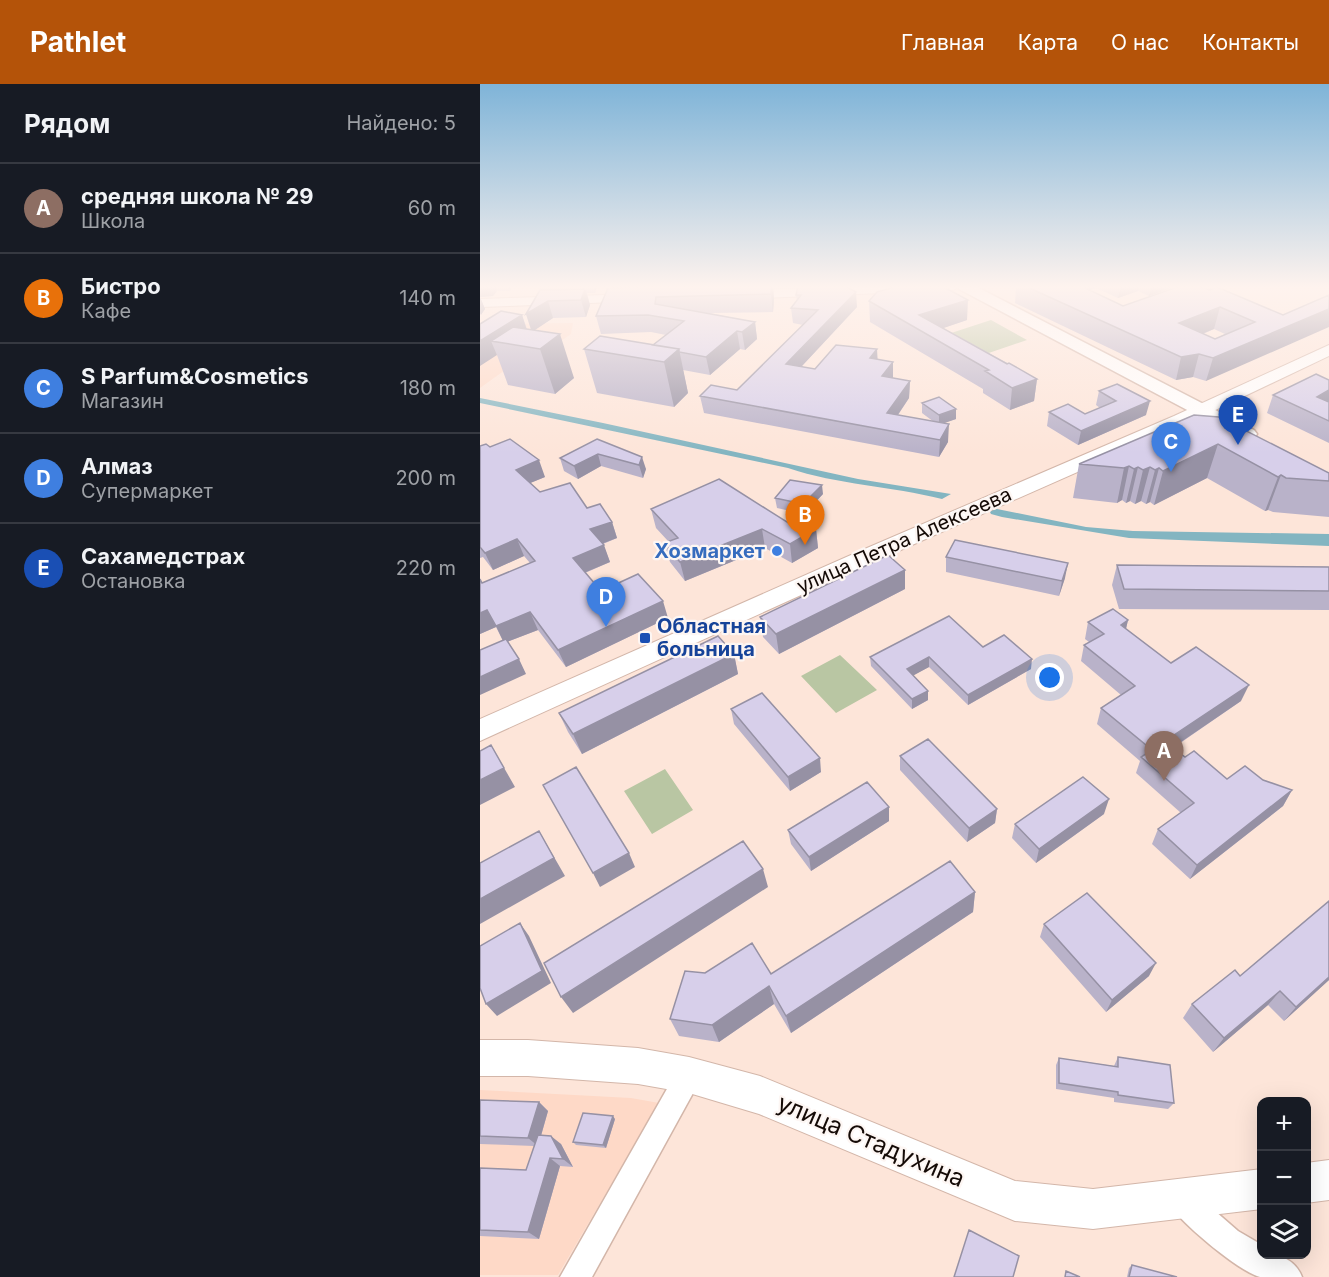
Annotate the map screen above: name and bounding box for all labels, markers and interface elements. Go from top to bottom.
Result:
text: Pathlet [30,25,126,59]
text: Главная [901,30,985,55]
text: Карта [1018,30,1078,55]
text: О нас [1111,30,1169,55]
text: Контакты [1202,30,1299,55]
text: Рядом [24,108,110,139]
text: Найдено: 5 [346,111,456,135]
text: средняя школа № 29 [81,183,314,209]
text: A [36,196,51,220]
text: 60 m [408,196,456,220]
text: Школа [81,209,145,233]
text: Бистро [81,273,161,299]
text: B [37,286,50,310]
text: 140 m [399,286,456,310]
text: Кафе [81,299,131,323]
text: S Parfum&Cosmetics [81,363,309,389]
text: C [36,376,51,400]
text: 180 m [400,376,456,400]
text: Магазин [81,389,164,413]
pin: E [1218,396,1257,445]
pin: C [1152,422,1190,472]
text: Алмаз [81,453,153,479]
text: D [36,466,51,490]
text: 200 m [395,466,456,490]
text: Супермаркет [81,479,213,503]
street label: улица Петра Алексеева [793,482,1015,598]
pin: B [786,496,824,545]
place label: Хозмаркет [654,539,765,563]
text: Сахамедстрах [81,543,245,569]
marker: Хозмаркет [770,544,784,558]
text: E [37,556,50,580]
text: 220 m [396,556,456,580]
text: Остановка [81,569,185,593]
pin: D [586,578,626,627]
place label: Областная больница [657,614,766,661]
marker: Областная больница [638,631,652,645]
your location [1035,663,1064,692]
pin: A [1144,732,1184,781]
street label: улица Стадухина [773,1088,969,1193]
map controls [1257,1097,1311,1259]
button: + [1257,1097,1311,1151]
button: − [1257,1151,1311,1205]
button: layers [1257,1205,1311,1259]

